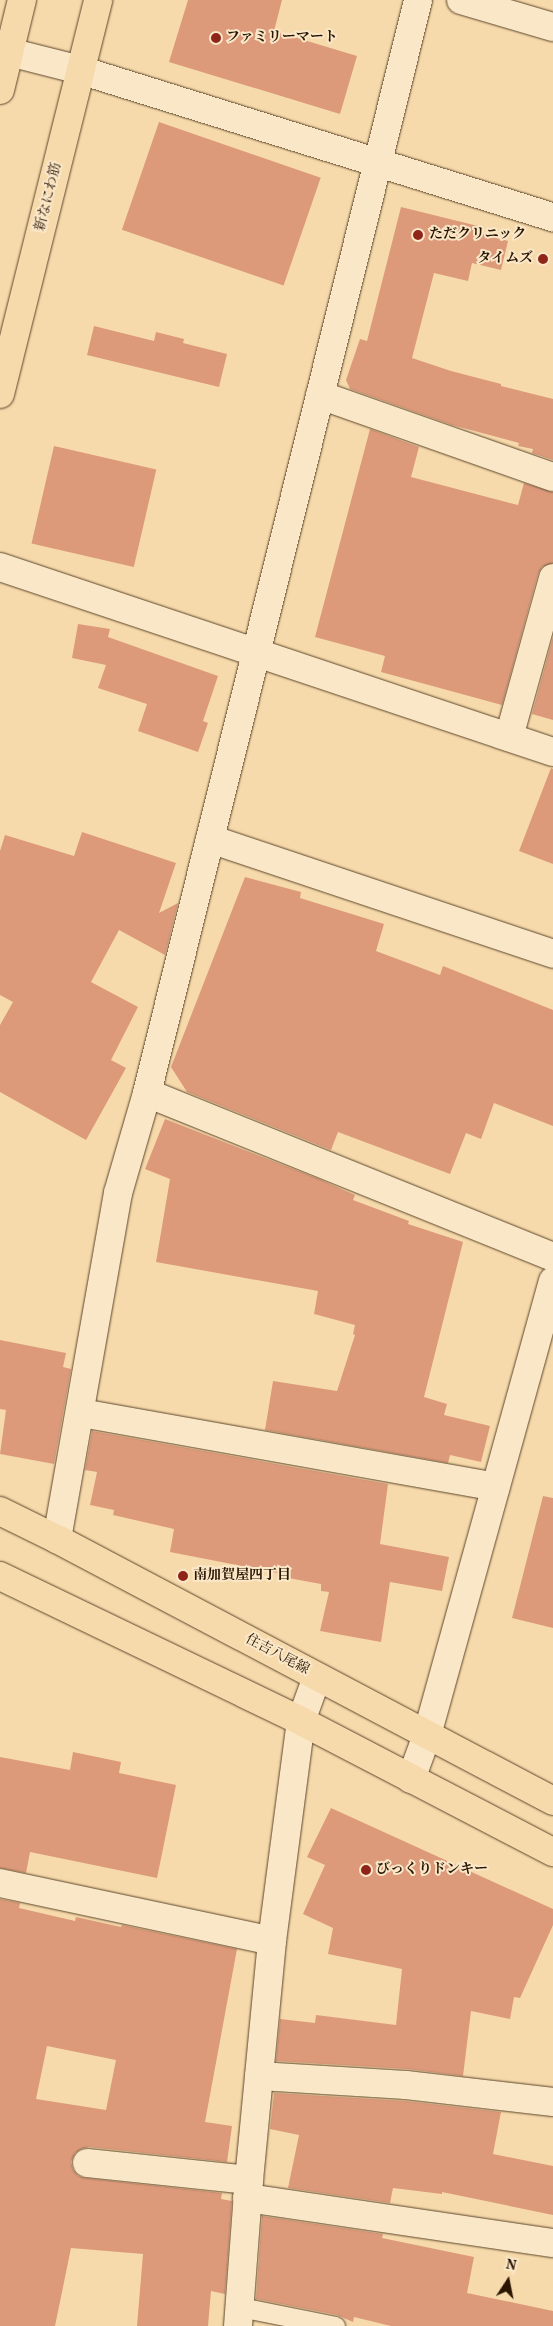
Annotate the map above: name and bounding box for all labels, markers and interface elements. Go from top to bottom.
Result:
place label: ファミリーマート [226,30,338,46]
marker: ファミリーマート [210,32,222,44]
street label: 新なにわ筋 [32,161,66,233]
place label: ただクリニック [429,227,527,243]
marker: ただクリニック [411,228,425,242]
place label: タイムズ [477,251,533,267]
marker: タイムズ [537,253,549,265]
place label: 南加賀屋四丁目 [193,1568,291,1584]
marker: 南加賀屋四丁目 [177,1570,189,1582]
street label: 住吉八尾線 [242,1631,312,1679]
place label: びっくりドンキー [376,1862,488,1878]
marker: びっくりドンキー [360,1864,372,1876]
text: N [504,2255,518,2276]
north arrow [483,2256,533,2306]

